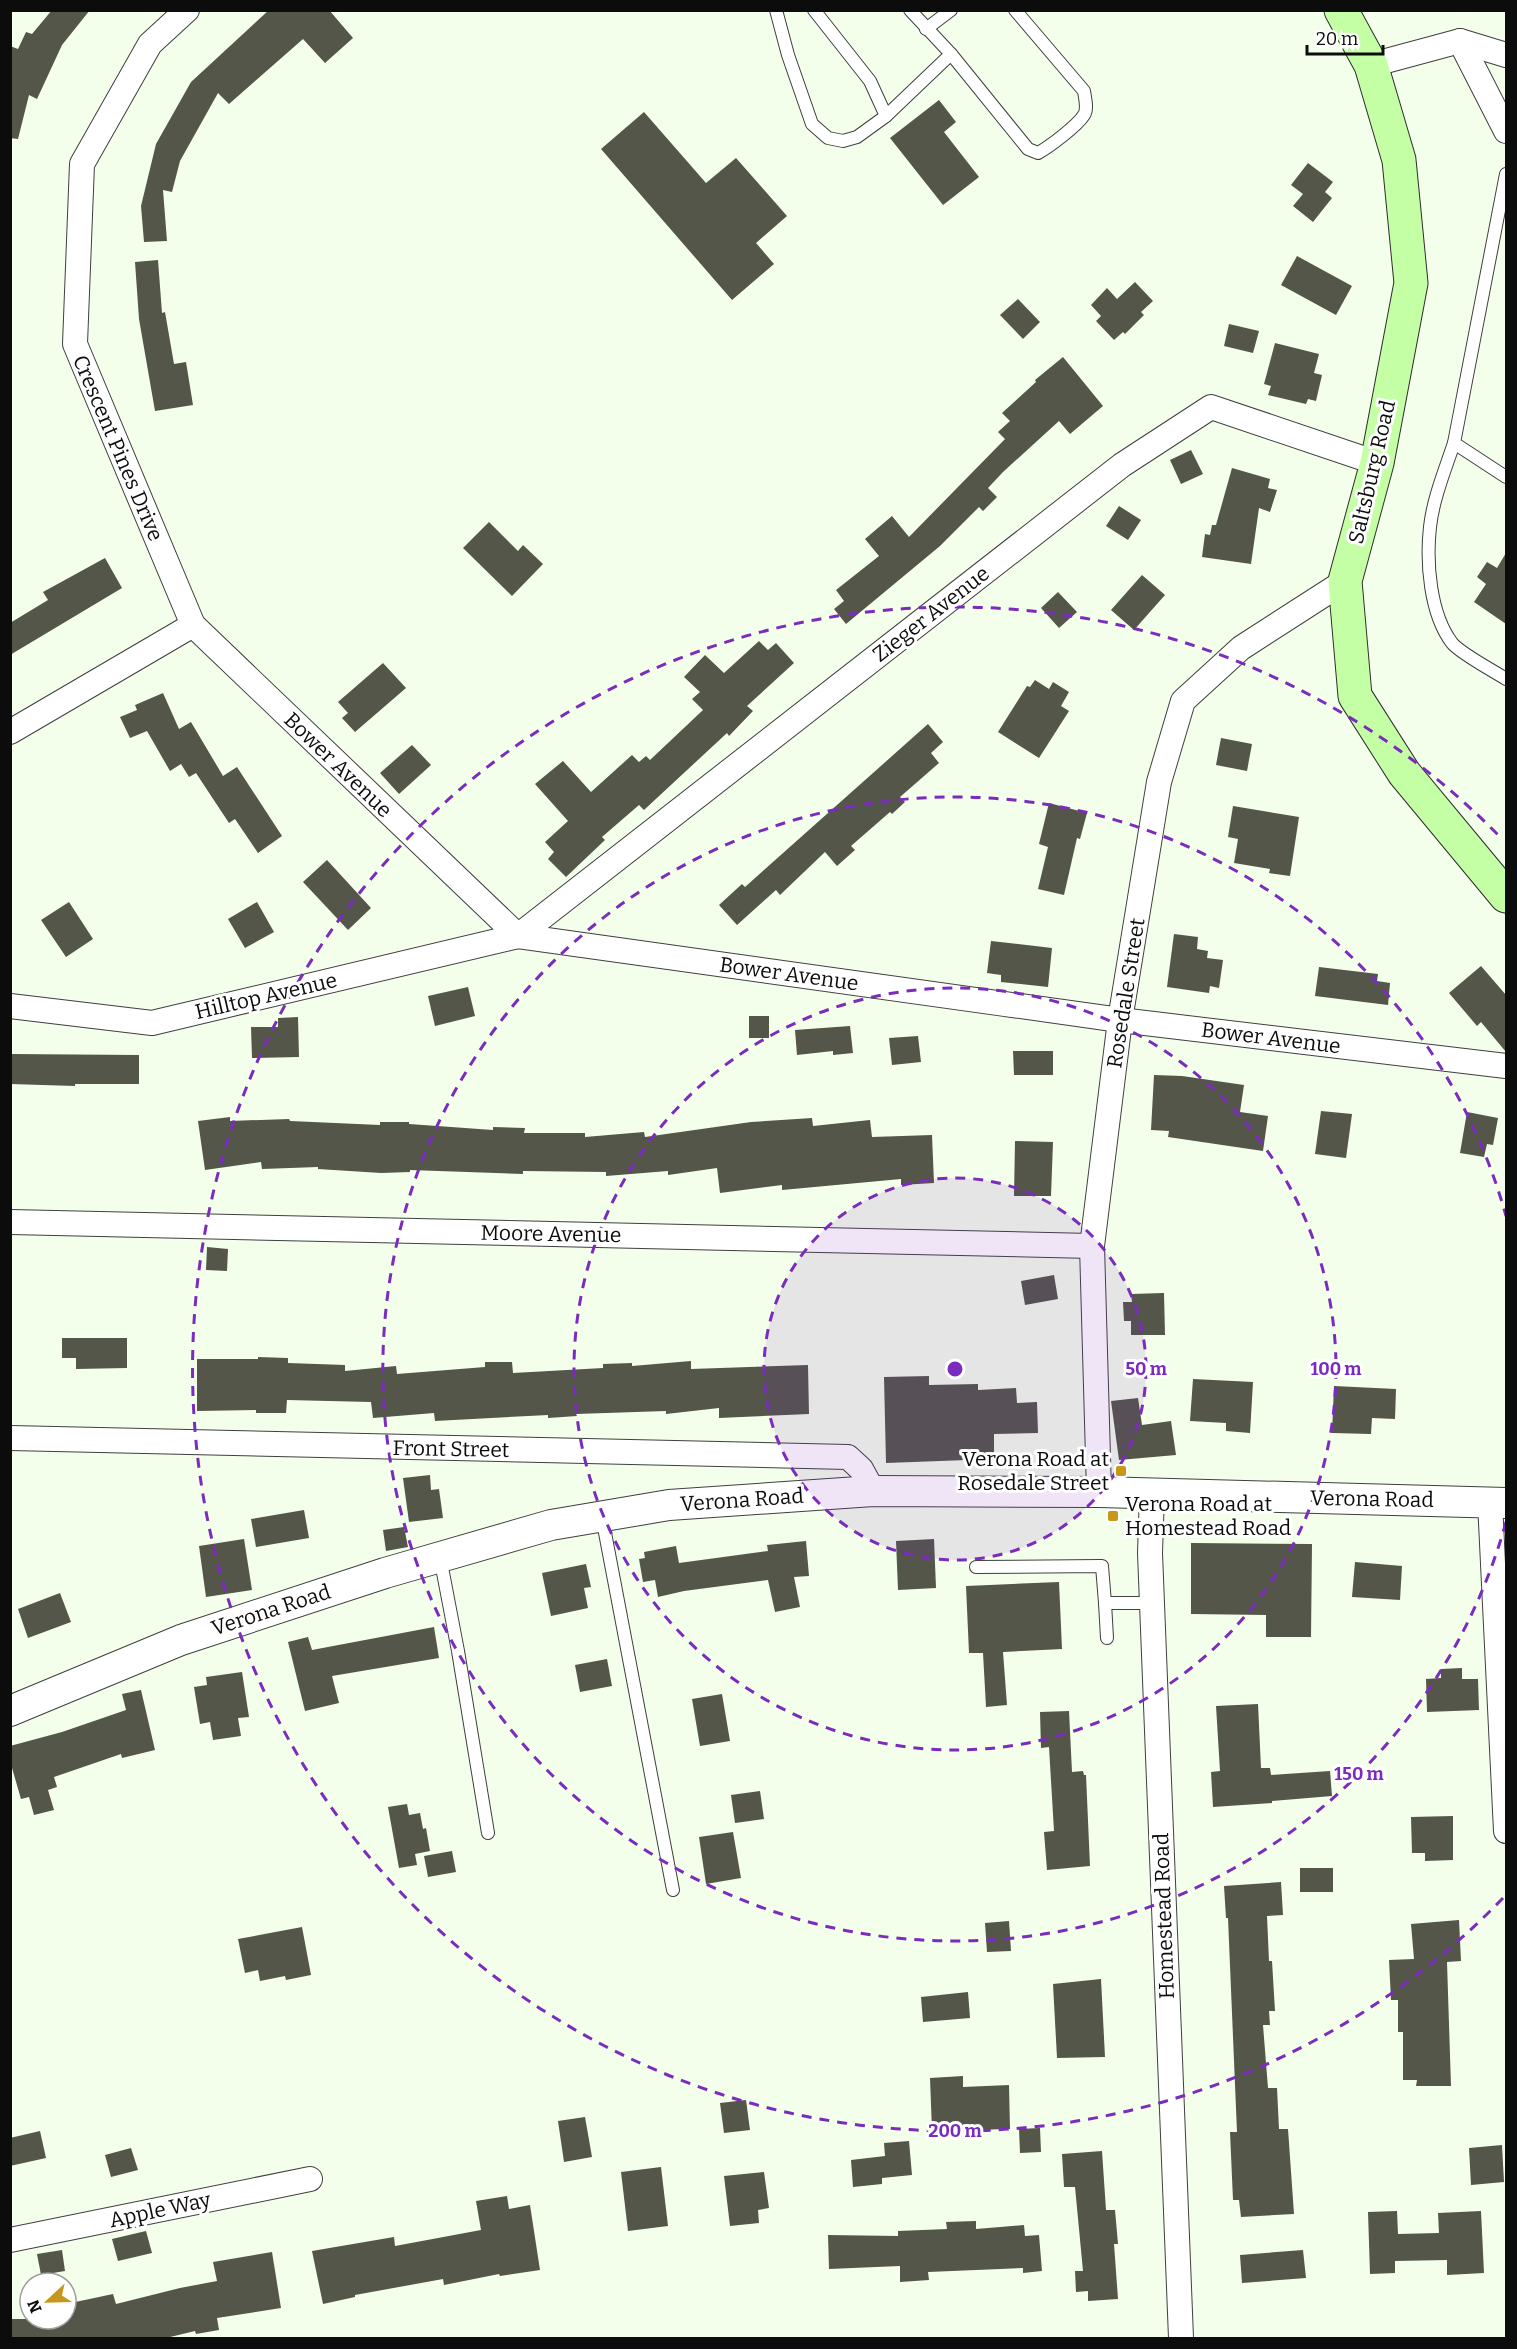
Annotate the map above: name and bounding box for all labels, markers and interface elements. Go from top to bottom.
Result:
scale bar [1307,18,1384,56]
text: 20 m [1316,28,1358,50]
street label: Crescent Pines Drive [67,351,169,545]
street label: Saltsburg Road [1343,398,1401,546]
street label: Zieger Avenue [868,560,994,668]
street label: Bower Avenue [279,707,397,823]
street label: Rosedale Street [1101,916,1151,1070]
street label: Bower Avenue [718,951,860,997]
street label: Hilltop Avenue [192,967,340,1025]
street label: Bower Avenue [1200,1017,1342,1059]
street label: Moore Avenue [480,1220,622,1248]
text: 50 m [1125,1358,1167,1380]
text: 100 m [1310,1358,1362,1380]
centre of rings [945,1359,965,1379]
street label: Front Street [392,1435,510,1463]
place label: Verona Road at Rosedale Street [957,1446,1109,1496]
marker: Verona Road at Rosedale Street [1114,1464,1128,1478]
street label: Verona Road [679,1483,805,1517]
street label: Verona Road [1310,1485,1434,1513]
place label: Verona Road at Homestead Road [1125,1491,1291,1541]
marker: Verona Road at Homestead Road [1106,1509,1120,1523]
street label: Verona Road [208,1579,334,1641]
text: 150 m [1334,1763,1384,1785]
street label: Homestead Road [1148,1832,1180,2000]
text: 200 m [928,2120,982,2142]
street label: Apple Way [107,2186,214,2233]
north arrow [18,2271,78,2331]
text: N [23,2297,46,2316]

